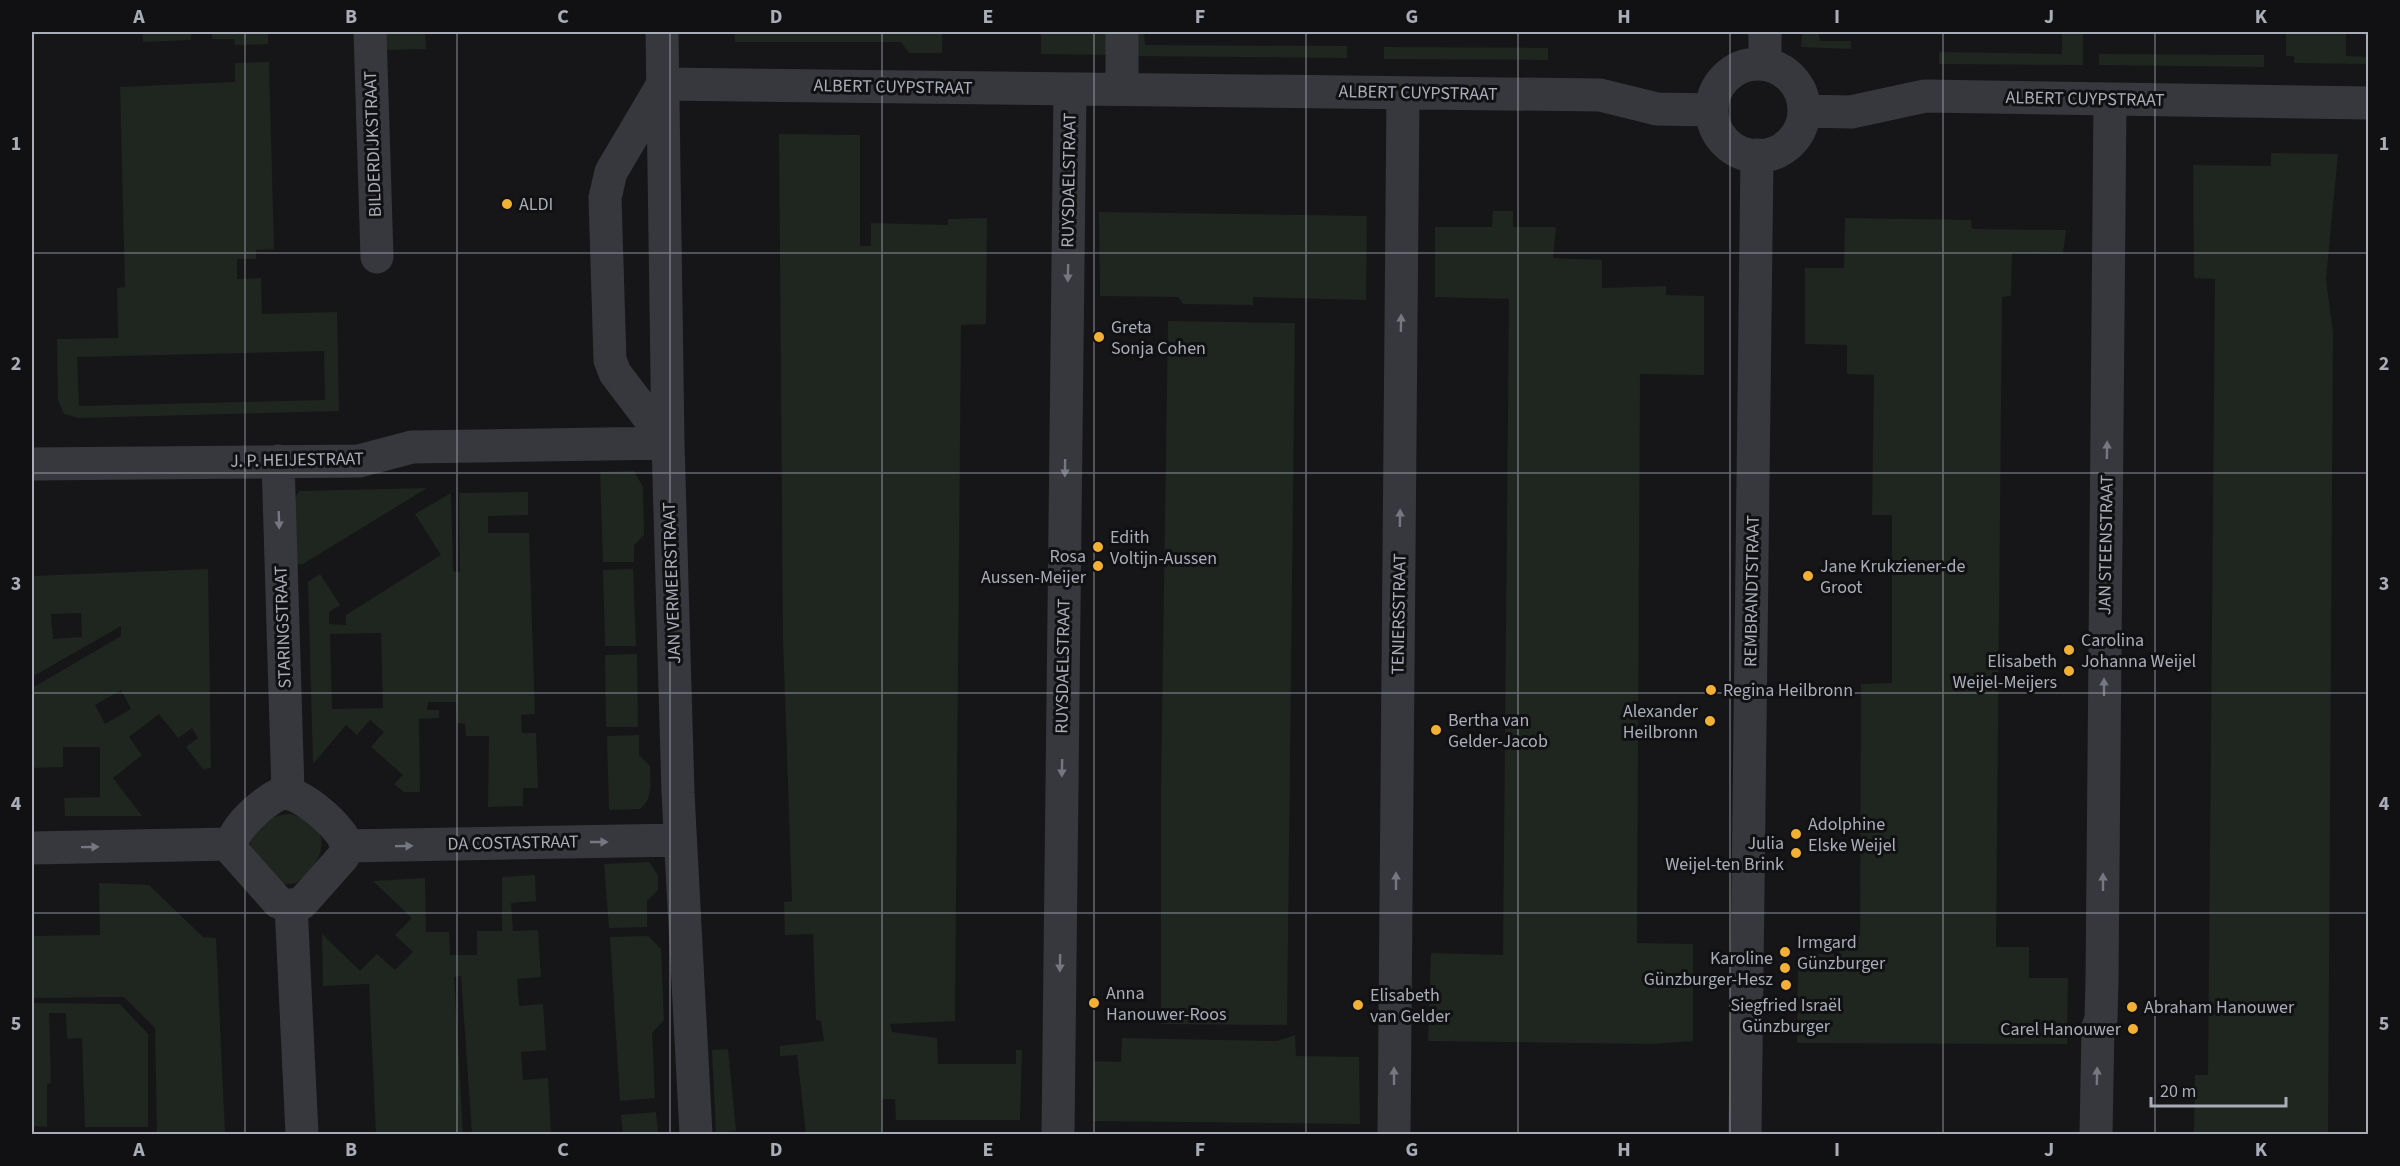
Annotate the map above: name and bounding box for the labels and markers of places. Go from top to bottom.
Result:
place label: ALDI [519,192,553,217]
marker: ALDI [500,197,514,211]
place label: Greta Sonja Cohen [1111,315,1206,361]
marker: Greta Sonja Cohen [1092,330,1106,344]
place label: Edith Voltijn-Aussen [1110,525,1217,571]
marker: Edith Voltijn-Aussen [1091,540,1105,554]
place label: Rosa Aussen-Meijer [981,544,1087,590]
place label: Jane Krukziener-de Groot [1820,554,1965,600]
marker: Rosa Aussen-Meijer [1091,559,1105,573]
marker: Jane Krukziener-de Groot [1801,569,1815,583]
place label: Carolina Johanna Weijel [2081,628,2196,674]
marker: Carolina Johanna Weijel [2062,643,2076,657]
place label: Elisabeth Weijel-Meijers [1952,649,2057,695]
marker: Elisabeth Weijel-Meijers [2062,664,2076,678]
place label: Regina Heilbronn [1723,678,1853,703]
marker: Regina Heilbronn [1704,683,1718,697]
place label: Alexander Heilbronn [1623,699,1699,745]
place label: Bertha van Gelder-Jacob [1448,708,1548,754]
marker: Alexander Heilbronn [1703,714,1717,728]
marker: Bertha van Gelder-Jacob [1429,723,1443,737]
place label: Adolphine Elske Weijel [1808,812,1896,858]
marker: Adolphine Elske Weijel [1789,827,1803,841]
place label: Julia Weijel-ten Brink [1665,831,1784,877]
marker: Julia Weijel-ten Brink [1789,846,1803,860]
place label: Irmgard Günzburger [1797,930,1886,976]
marker: Irmgard Günzburger [1778,945,1792,959]
place label: Karoline Günzburger-Hesz [1644,946,1773,992]
marker: Karoline Günzburger-Hesz [1778,961,1792,975]
marker: Siegfried Israël Günzburger [1779,978,1793,992]
place label: Anna Hanouwer-Roos [1106,981,1227,1027]
place label: Elisabeth van Gelder [1370,983,1451,1029]
place label: Siegfried Israël Günzburger [1731,993,1842,1039]
place label: Abraham Hanouwer [2144,995,2295,1020]
marker: Anna Hanouwer-Roos [1087,996,1101,1010]
marker: Elisabeth van Gelder [1351,998,1365,1012]
marker: Abraham Hanouwer [2125,1000,2139,1014]
place label: Carel Hanouwer [2000,1017,2122,1042]
marker: Carel Hanouwer [2126,1022,2140,1036]

